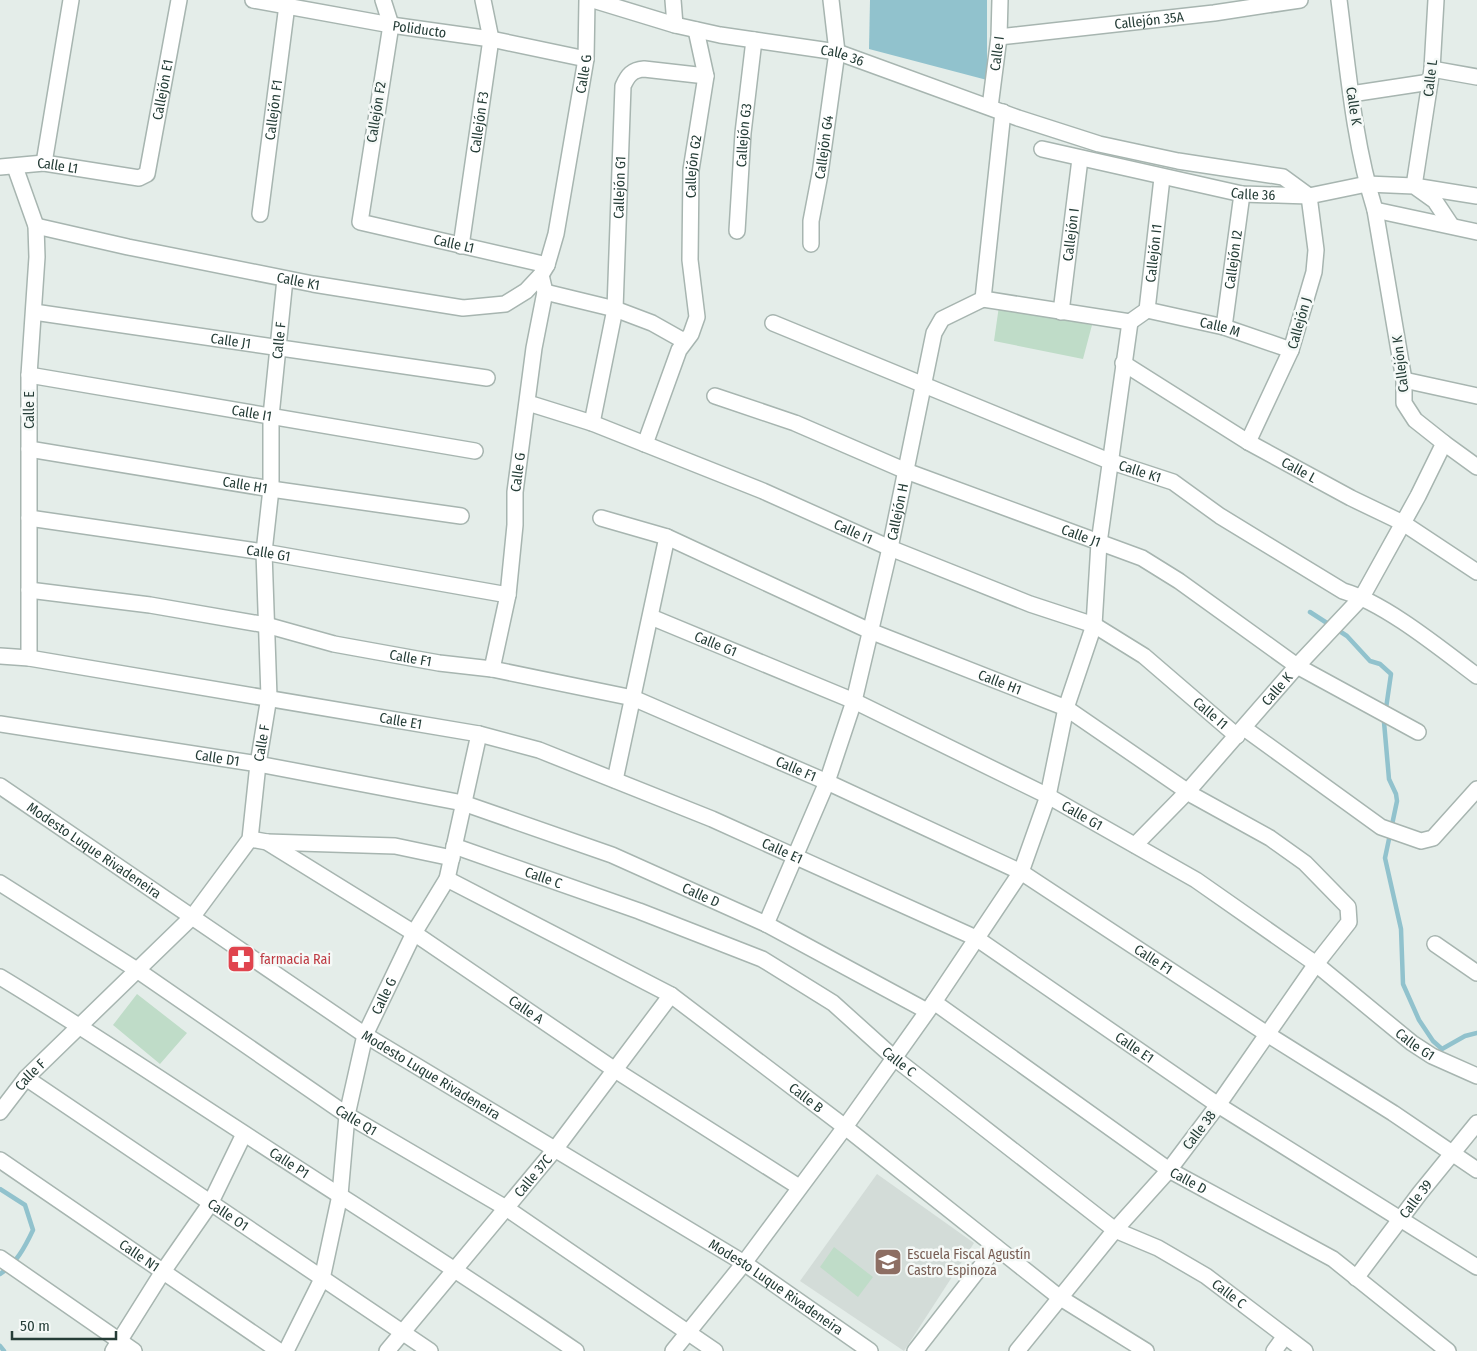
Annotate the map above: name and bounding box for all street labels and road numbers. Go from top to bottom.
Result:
street label: Callejón 35A [1114,8,1185,33]
street label: Poliducto [391,17,447,42]
street label: Calle I [987,35,1008,72]
street label: Calle 36 [820,42,866,70]
street label: Calle G [572,54,595,95]
street label: Callejón E1 [149,58,177,121]
street label: Calle L [1420,58,1441,98]
street label: Callejón F1 [262,79,286,141]
street label: Callejón F2 [363,80,390,144]
street label: Calle K [1342,86,1365,127]
street label: Callejón F3 [467,90,492,154]
street label: Callejón G3 [733,102,755,168]
street label: Callejón G4 [811,114,837,181]
street label: Callejón G2 [683,134,705,198]
street label: Calle L1 [36,155,79,177]
street label: Callejón G1 [610,156,629,219]
street label: Calle 36 [1229,184,1276,204]
street label: Callejón I [1059,207,1083,262]
street label: Callejón I1 [1142,223,1166,283]
street label: Callejón I2 [1221,229,1246,290]
street label: Calle L1 [432,231,476,257]
street label: Calle K1 [275,269,321,294]
street label: Callejón J [1284,295,1315,351]
street label: Calle M [1198,314,1242,341]
street label: Calle F [269,321,290,360]
street label: Calle J1 [210,330,252,353]
street label: Callejón K [1389,334,1412,393]
street label: Calle E [21,391,38,429]
street label: Calle I1 [230,402,273,425]
street label: Calle G [507,452,529,493]
street label: Calle L [1278,454,1319,487]
street label: Calle K1 [1117,457,1163,487]
street label: Calle H1 [221,473,269,497]
street label: Callejón H [884,482,912,542]
street label: Calle I1 [831,516,875,548]
street label: Calle J1 [1059,521,1103,551]
street label: Calle G1 [245,542,292,566]
street label: Calle G1 [692,628,739,661]
street label: Calle F1 [388,646,433,670]
street label: Calle H1 [976,666,1024,699]
street label: Calle K [1258,669,1297,709]
street label: Calle I1 [1189,694,1231,733]
street label: Calle E1 [378,709,423,733]
street label: Calle F [251,723,273,763]
street label: Calle D1 [194,746,241,770]
street label: Calle F1 [773,753,819,785]
street label: Calle G1 [1058,797,1105,834]
street label: Modesto Luque Rivadeneira [23,799,164,903]
street label: Calle E1 [759,835,805,868]
street label: Calle C [523,864,564,892]
street label: Calle D [679,879,722,911]
street label: Calle F1 [1131,941,1176,978]
street label: Calle G [368,975,400,1018]
street label: Calle A [505,992,547,1028]
street label: Calle G1 [1392,1025,1438,1064]
street label: Modesto Luque Rivadeneira [358,1027,503,1124]
street label: Calle E1 [1112,1029,1157,1067]
street label: Calle C [878,1043,919,1081]
street label: Calle F [11,1056,49,1094]
street label: Calle B [785,1079,827,1117]
street label: Calle Q1 [332,1102,380,1140]
street label: Calle 38 [1179,1107,1220,1153]
street label: Calle P1 [266,1144,312,1182]
street label: Calle 37C [511,1151,556,1201]
street label: Calle D [1167,1164,1210,1198]
street label: Calle 39 [1396,1176,1436,1222]
street label: Calle O1 [204,1195,251,1235]
street label: Calle N1 [116,1236,163,1276]
street label: Modesto Luque Rivadeneira [705,1236,847,1339]
street label: Calle C [1208,1276,1249,1312]

